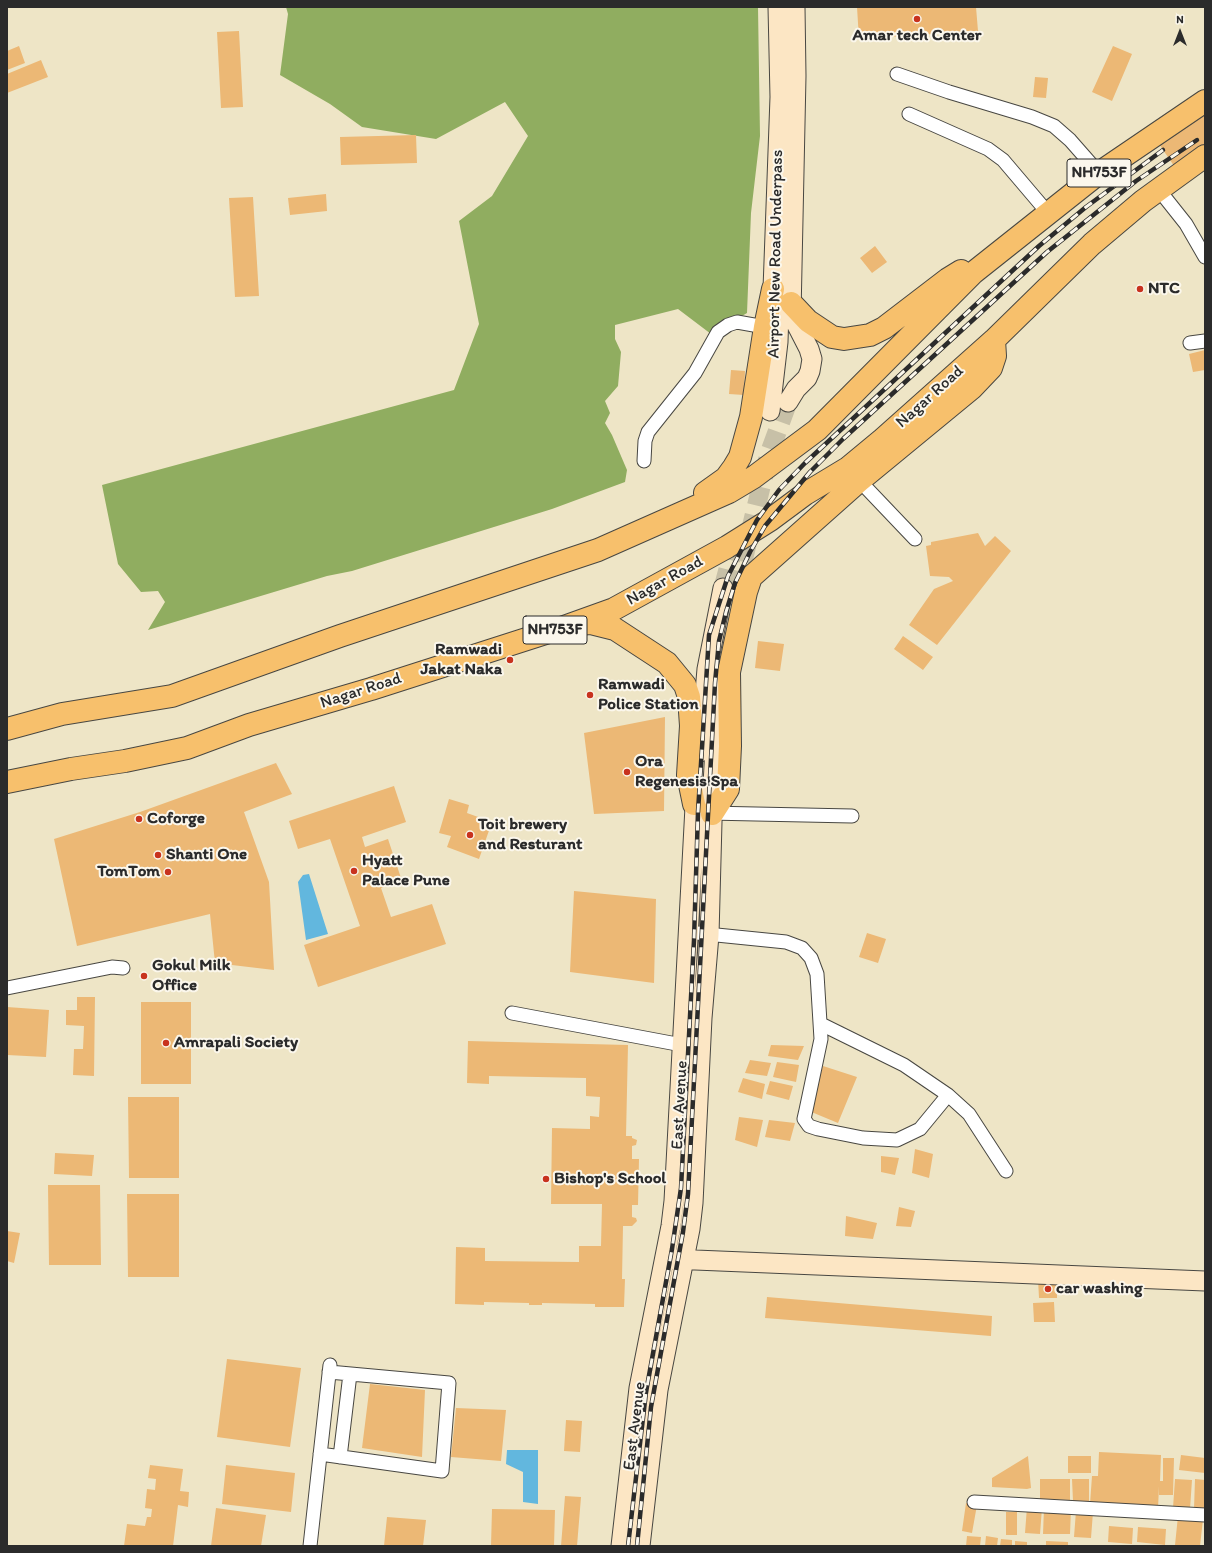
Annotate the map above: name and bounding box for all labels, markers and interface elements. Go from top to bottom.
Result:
north arrow [1160,12,1200,52]
text: N [1176,13,1184,26]
marker: Amar tech Center [912,14,922,24]
place label: Amar tech Center [852,26,982,46]
street label: Airport New Road Underpass [764,149,788,359]
road number: NH753F [1067,159,1131,187]
place label: NTC [1148,279,1180,299]
marker: NTC [1135,284,1145,294]
street label: Nagar Road [892,361,968,433]
street label: Nagar Road [623,552,707,610]
road number: NH753F [523,616,587,644]
place label: Ramwadi Jakat Naka [420,640,502,680]
marker: Ramwadi Jakat Naka [505,655,515,665]
street label: Nagar Road [318,668,404,714]
place label: Ramwadi Police Station [598,675,699,715]
marker: Ramwadi Police Station [585,690,595,700]
place label: Ora Regenesis Spa [635,752,738,792]
marker: Ora Regenesis Spa [622,767,632,777]
place label: Coforge [147,809,205,829]
marker: Coforge [134,814,144,824]
place label: Toit brewery and Resturant [478,815,582,855]
marker: Toit brewery and Resturant [465,830,475,840]
place label: Shanti One [166,845,247,865]
marker: Shanti One [153,850,163,860]
place label: Hyatt Palace Pune [362,851,450,891]
place label: TomTom [97,862,160,882]
marker: Hyatt Palace Pune [349,866,359,876]
marker: TomTom [163,867,173,877]
place label: Gokul Milk Office [152,956,230,996]
marker: Gokul Milk Office [139,971,149,981]
place label: Amrapali Society [174,1033,298,1053]
marker: Amrapali Society [161,1038,171,1048]
street label: East Avenue [667,1060,693,1150]
place label: Bishop's School [554,1169,666,1189]
marker: Bishop's School [541,1174,551,1184]
place label: car washing [1056,1279,1143,1299]
marker: car washing [1043,1284,1053,1294]
street label: East Avenue [619,1381,651,1471]

